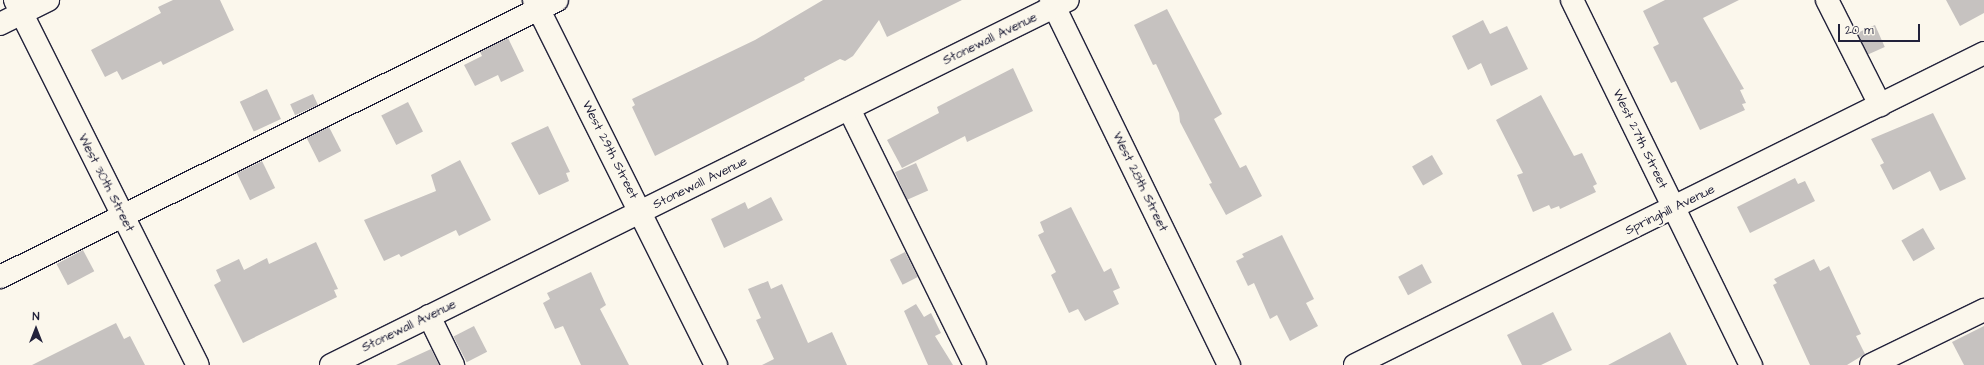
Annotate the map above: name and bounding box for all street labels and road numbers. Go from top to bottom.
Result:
street label: Stonewall Avenue [940,9,1040,69]
street label: West 27th Street [1609,87,1671,191]
street label: West 29th Street [579,98,641,202]
street label: West 28th Street [1109,130,1171,234]
street label: West 30th Street [75,131,137,235]
street label: Stonewall Avenue [650,153,750,213]
street label: Springhill Avenue [1623,182,1717,238]
street label: Stonewall Avenue [359,296,459,356]

